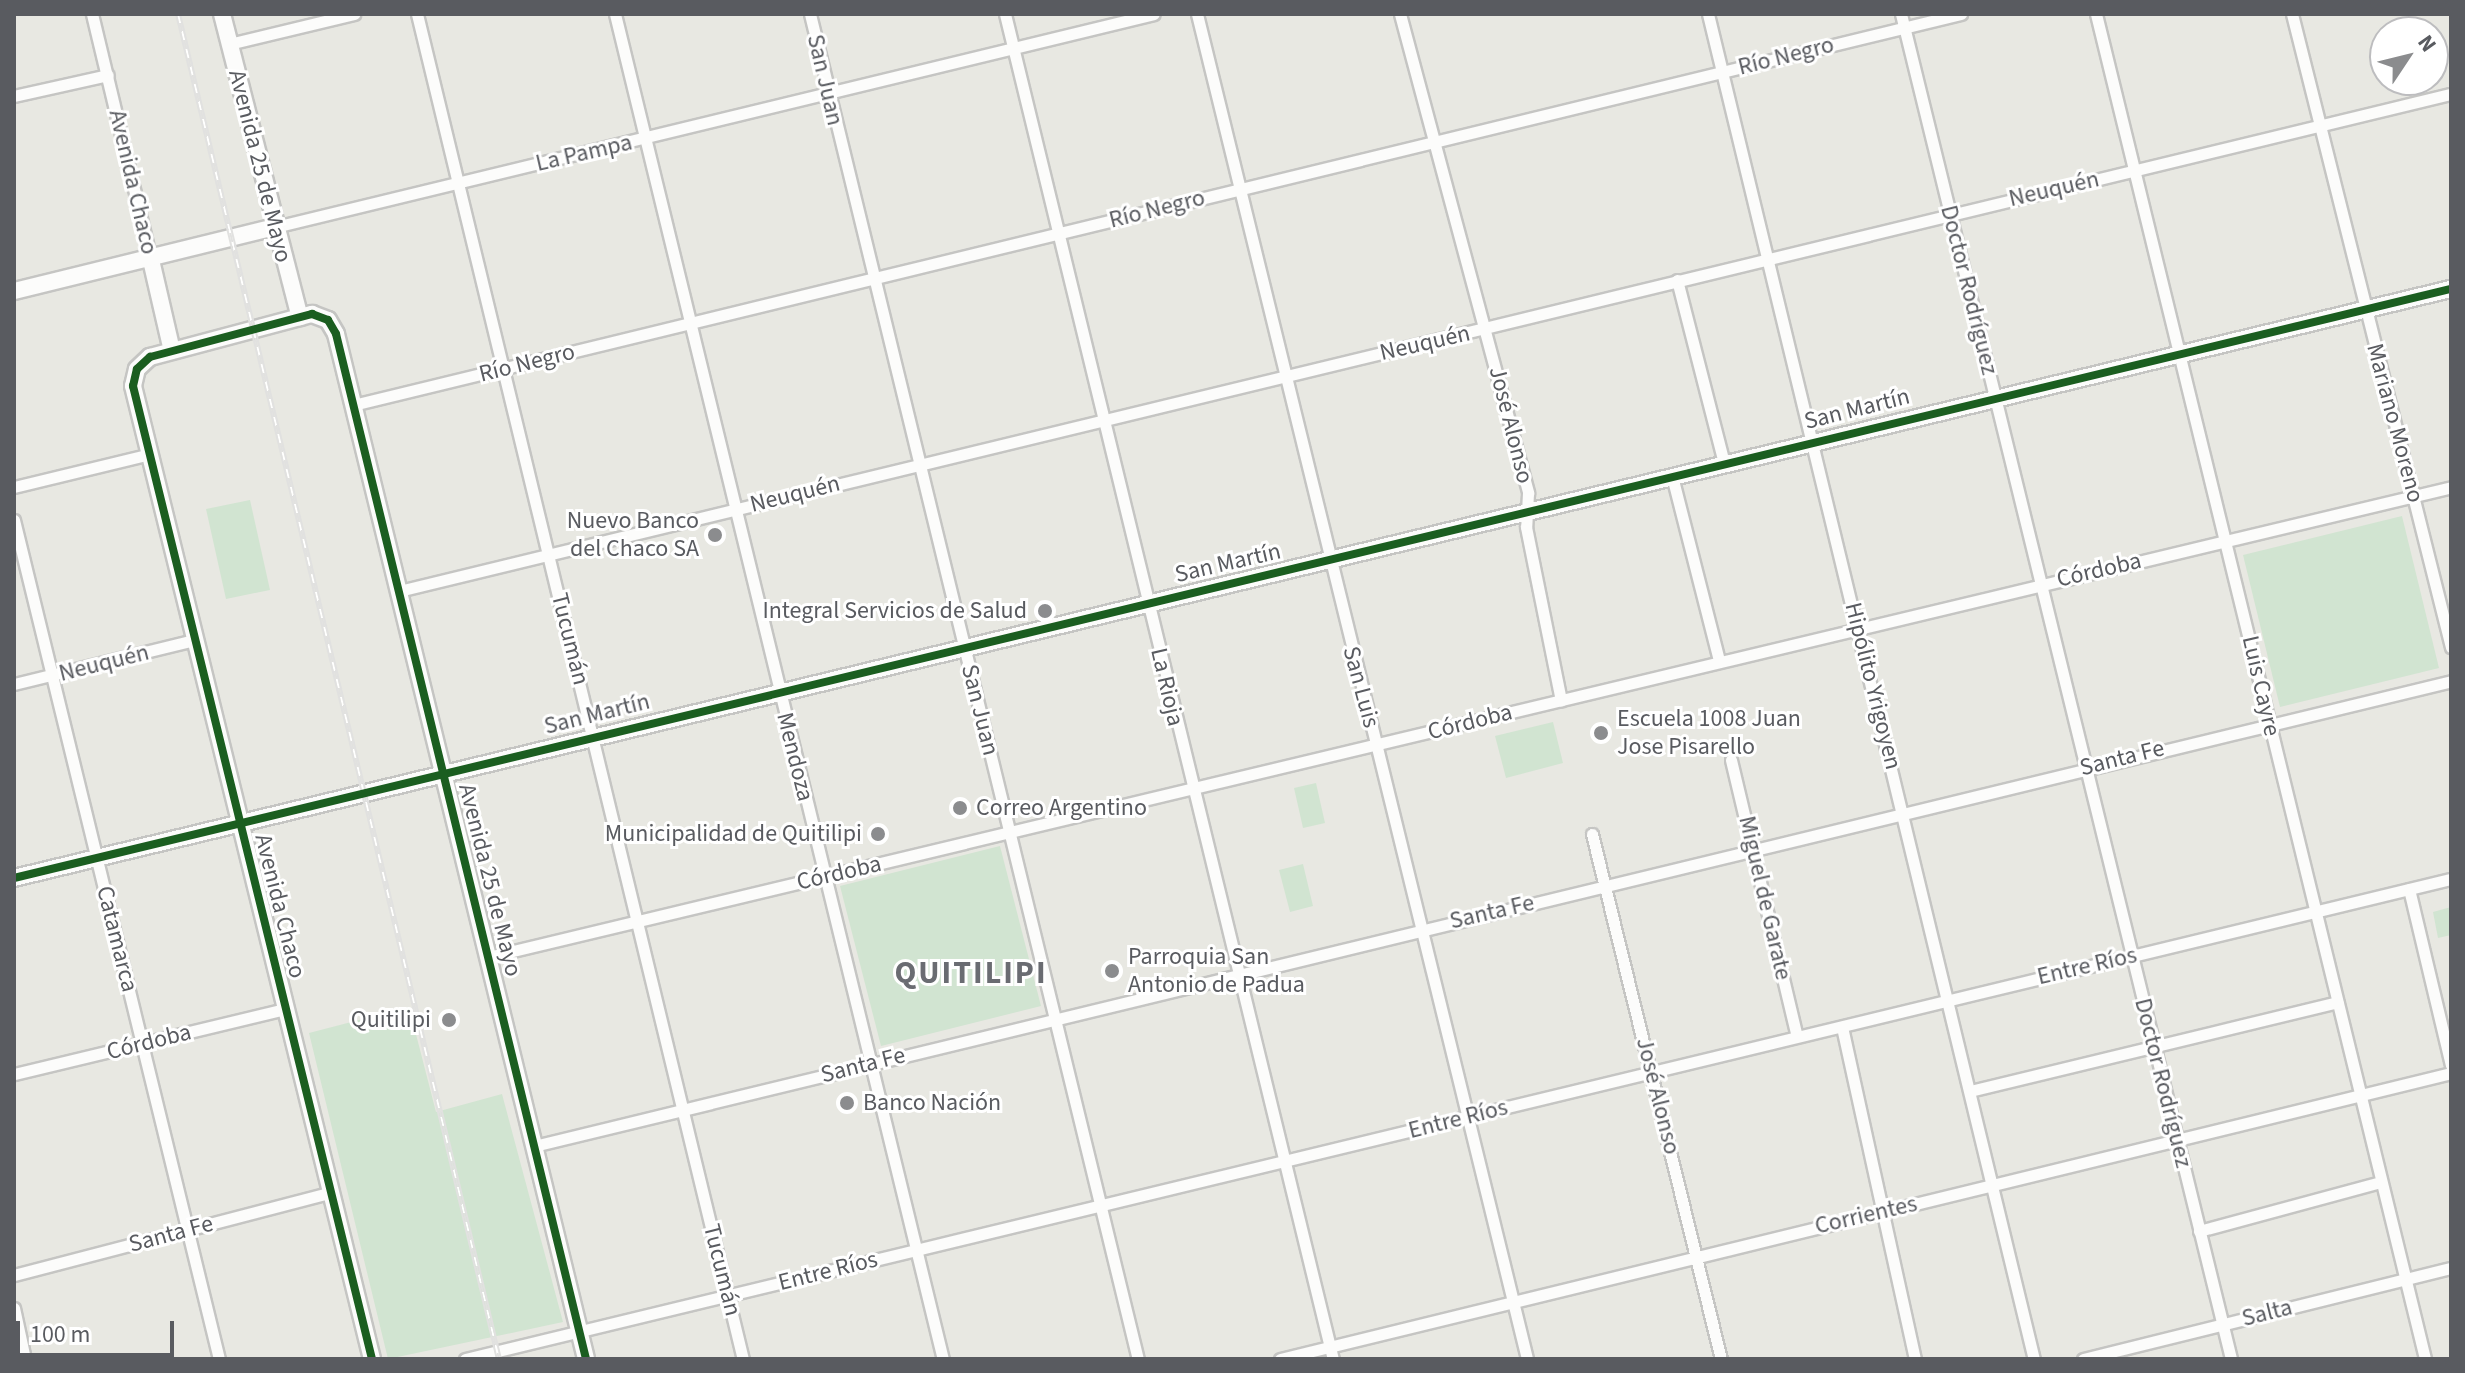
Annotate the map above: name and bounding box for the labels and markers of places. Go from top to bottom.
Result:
place label: Nuevo Banco del Chaco SA [567,507,699,563]
marker: Nuevo Banco del Chaco SA [706,526,724,544]
place label: Integral Servicios de Salud [762,597,1027,625]
marker: Integral Servicios de Salud [1034,600,1056,622]
place label: Escuela 1008 Juan Jose Pisarello [1617,705,1801,761]
marker: Escuela 1008 Juan Jose Pisarello [1592,724,1610,742]
place label: Correo Argentino [976,794,1147,822]
marker: Correo Argentino [951,799,969,817]
place label: Municipalidad de Quitilipi [605,820,862,848]
marker: Municipalidad de Quitilipi [869,825,887,843]
place label: Parroquia San Antonio de Padua [1128,943,1305,999]
marker: Parroquia San Antonio de Padua [1103,962,1121,980]
place label: Quitilipi [351,1006,431,1034]
marker: Quitilipi [438,1009,460,1031]
place label: Banco Nación [863,1089,1001,1117]
marker: Banco Nación [838,1094,856,1112]

